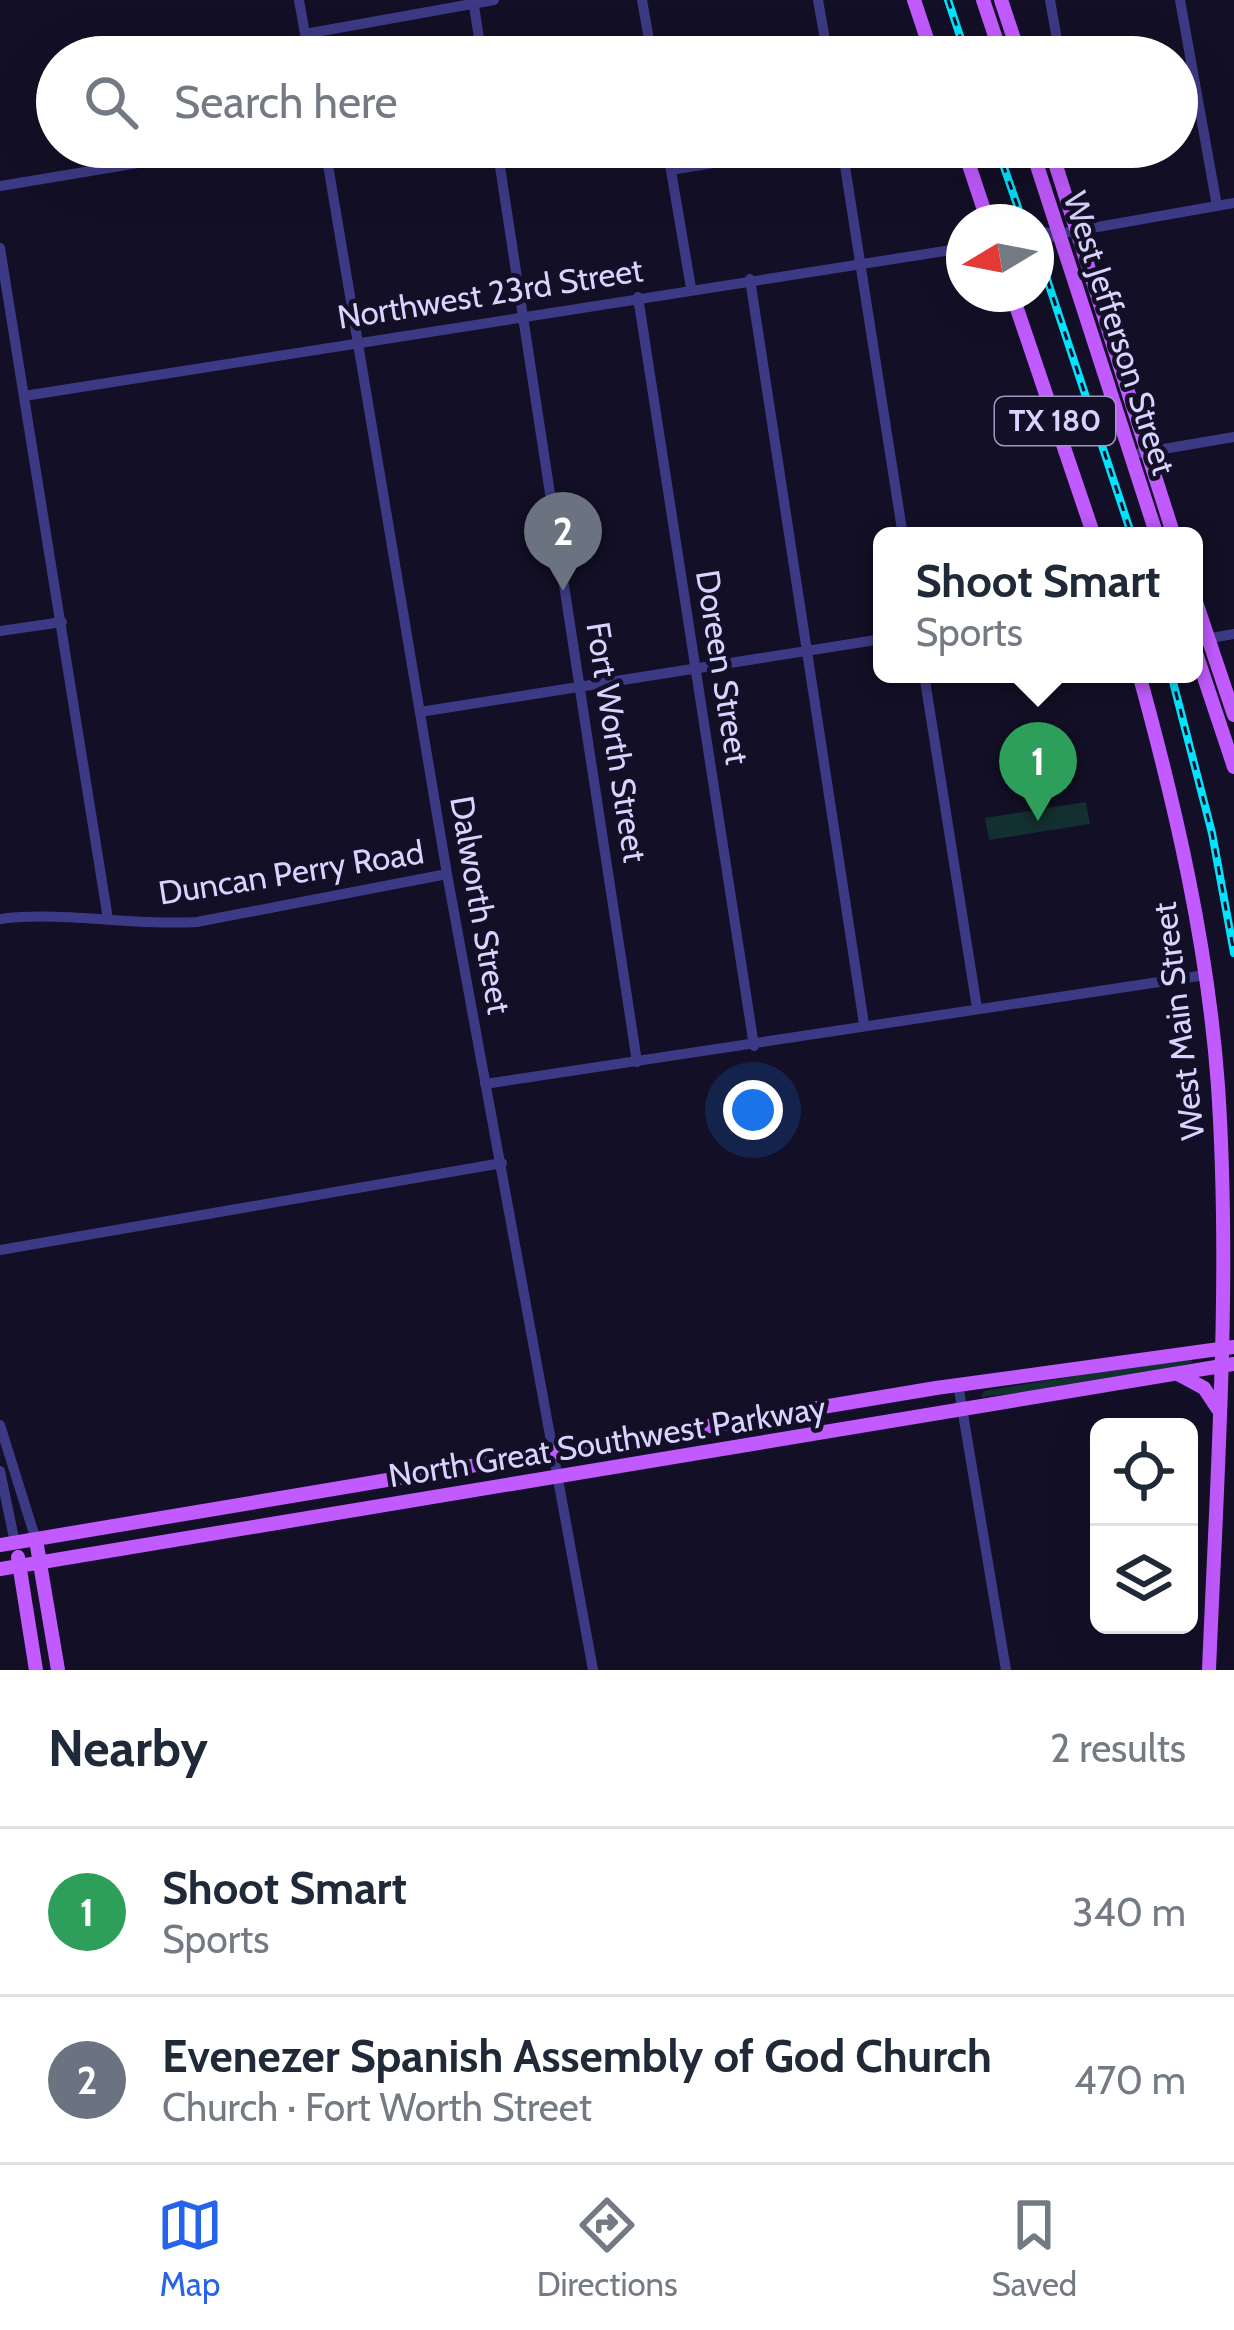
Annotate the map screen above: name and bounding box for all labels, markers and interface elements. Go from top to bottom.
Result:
search box [36,36,1198,168]
icon: search [78,69,144,135]
text: Search here [174,75,398,129]
street label: West Jefferson Street [1055,186,1185,480]
north arrow [946,204,1054,312]
street label: Northwest 23rd Street [334,249,646,337]
road number: TX 180 [995,397,1115,445]
pin: 2 [524,492,602,591]
popup [873,527,1203,683]
text: Shoot Smart [916,554,1160,608]
street label: Doreen Street [688,567,758,767]
text: Sports [916,608,1023,656]
street label: Fort Worth Street [578,619,656,865]
pin: 1 [999,722,1077,821]
street label: Dalworth Street [442,793,520,1017]
street label: Duncan Perry Road [155,831,427,913]
street label: West Main Street [1144,900,1212,1142]
your location [723,1080,783,1140]
street label: North Great Southwest Parkway [386,1387,829,1495]
map controls [1090,1418,1198,1634]
button: locate [1090,1418,1198,1526]
button: layers [1090,1526,1198,1634]
text: Nearby [48,1717,208,1779]
text: 2 results [1050,1724,1186,1772]
text: Shoot Smart [162,1861,407,1915]
text: 1 [80,1888,94,1936]
text: 340 m [1072,1888,1186,1936]
text: Sports [162,1915,269,1963]
text: Evenezer Spanish Assembly of God Church [162,2029,992,2083]
text: 2 [77,2056,97,2104]
text: 470 m [1074,2056,1186,2104]
text: Church · Fort Worth Street [162,2083,592,2131]
tab: Map [157,2192,223,2304]
tab: Directions [537,2192,678,2304]
tab: Saved [991,2192,1077,2304]

